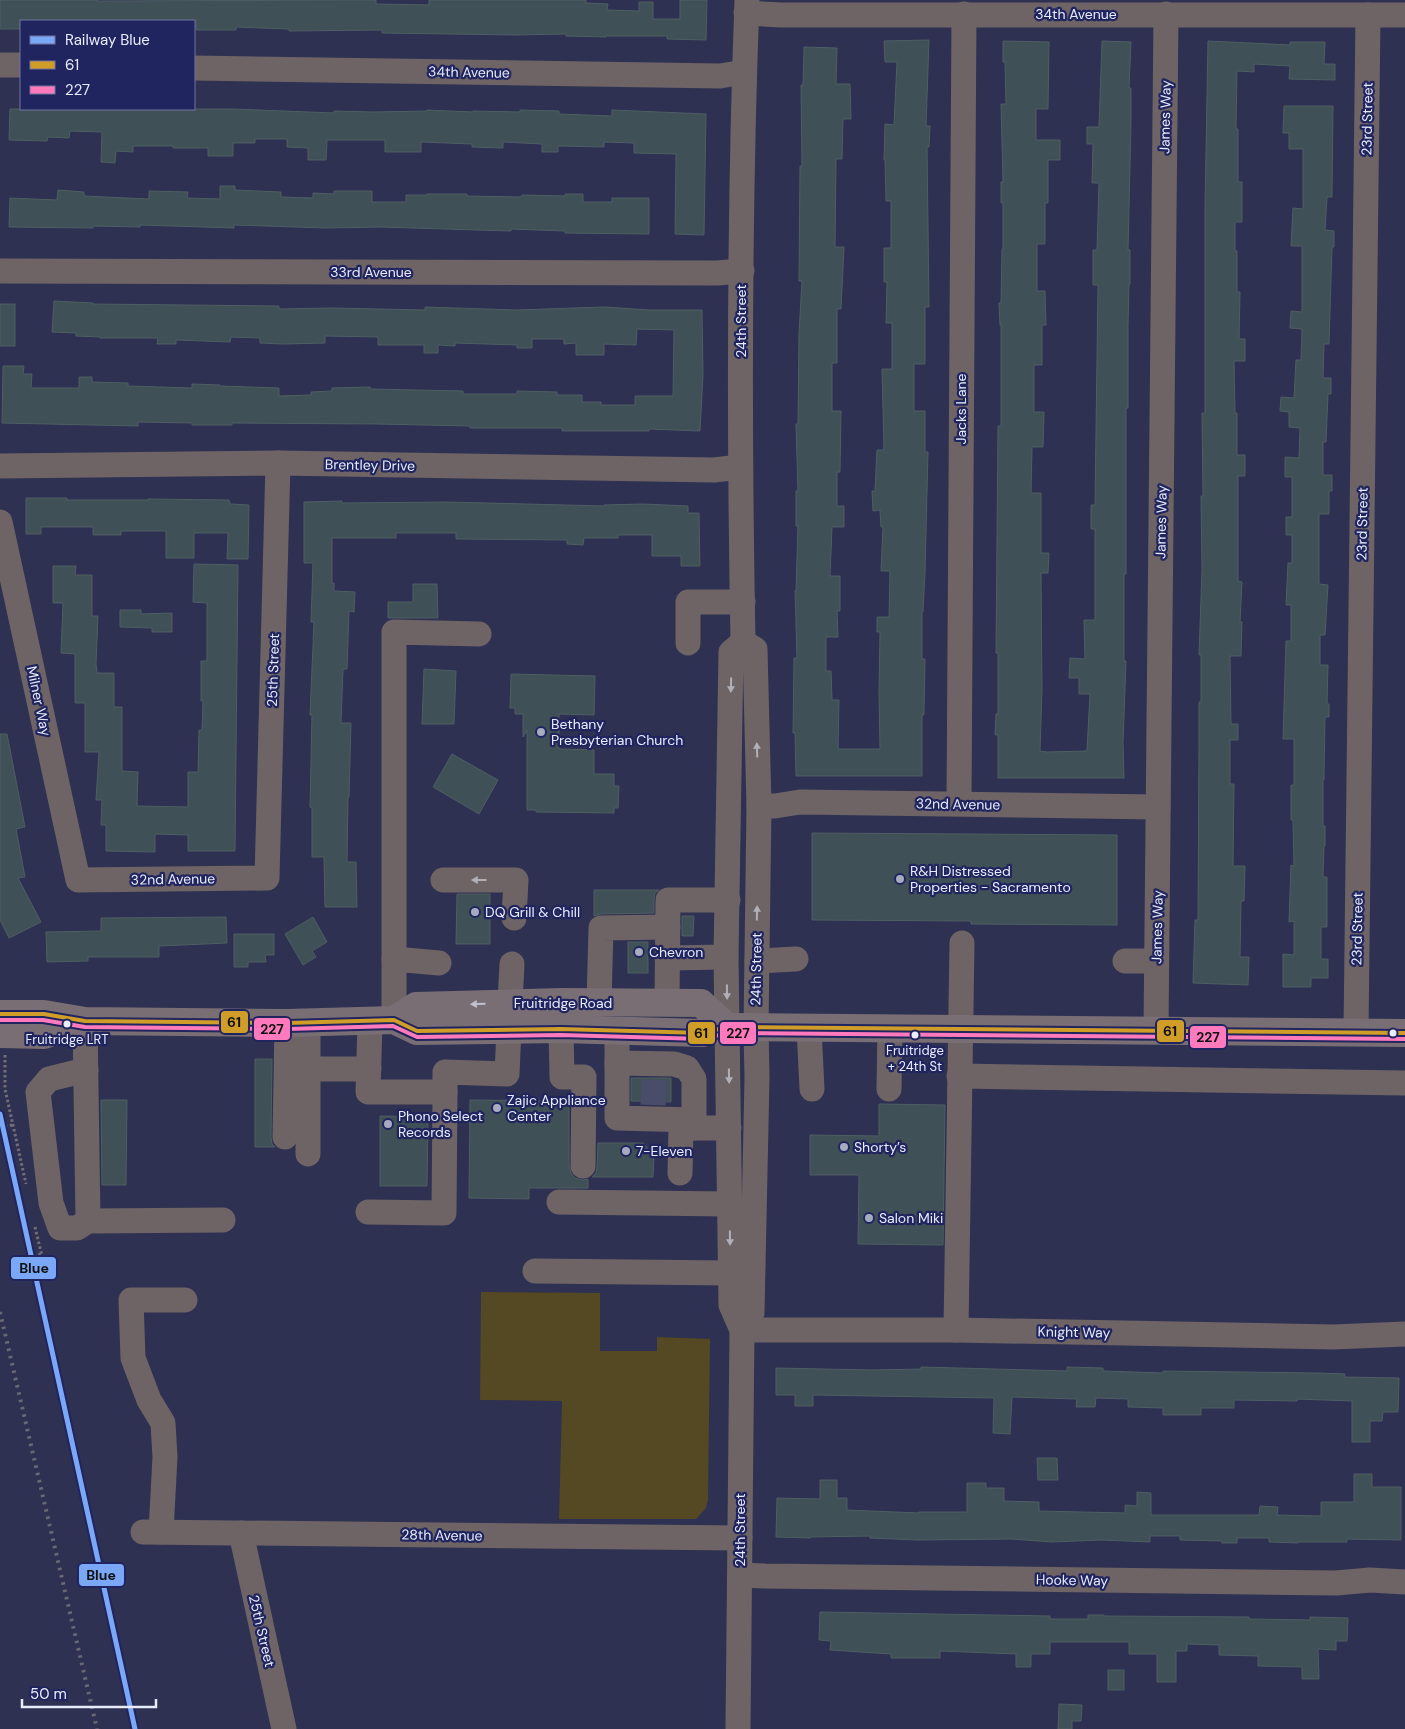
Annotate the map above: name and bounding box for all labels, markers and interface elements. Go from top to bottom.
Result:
street label: 34th Avenue [1035,5,1117,23]
legend [20,20,195,110]
text: Railway Blue [65,30,150,50]
text: 61 [65,55,79,75]
street label: 34th Avenue [428,62,510,82]
text: 227 [65,80,90,100]
street label: James Way [1155,80,1175,154]
street label: 23rd Street [1357,82,1377,156]
street label: 33rd Avenue [330,263,412,281]
street label: 24th Street [732,284,750,358]
street label: Jacks Lane [952,373,970,445]
street label: Brentley Drive [325,455,415,475]
street label: James Way [1151,485,1171,559]
street label: 23rd Street [1352,487,1372,561]
street label: 25th Street [263,633,283,707]
street label: Milner Way [23,664,55,738]
one-way arrow [727,677,735,693]
place label: Bethany Presbyterian Church [551,715,683,749]
marker: Bethany Presbyterian Church [535,726,547,738]
one-way arrow [753,742,761,758]
street label: 32nd Avenue [916,794,1000,814]
place label: R&H Distressed Properties - Sacramento [910,862,1071,896]
street label: 32nd Avenue [131,869,215,889]
marker: R&H Distressed Properties - Sacramento [894,873,906,885]
one-way arrow [471,876,487,884]
street label: James Way [1147,890,1167,964]
street label: 23rd Street [1347,892,1367,966]
place label: DQ Grill & Chill [485,903,580,921]
one-way arrow [753,904,761,920]
marker: DQ Grill & Chill [469,906,481,918]
street label: 24th Street [746,932,766,1006]
place label: Chevron [649,943,703,961]
marker: Chevron [633,946,645,958]
one-way arrow [723,984,731,1000]
street label: Fruitridge Road [514,994,612,1012]
one-way arrow [470,1001,486,1009]
line badge: 61 [220,1010,249,1034]
text: 61 [227,1013,241,1031]
line badge: 227 [253,1017,291,1041]
marker: Fruitridge LRT [62,1019,72,1029]
line badge: 61 [1156,1019,1185,1043]
text: 227 [260,1020,284,1038]
line badge: 61 [687,1021,716,1045]
line badge: 227 [719,1021,757,1045]
text: 61 [1163,1022,1177,1040]
text: 61 [694,1024,708,1042]
text: 227 [726,1024,750,1042]
line badge: 227 [1189,1025,1227,1049]
text: 227 [1196,1028,1220,1046]
unlabelled marker [1388,1028,1398,1038]
marker: Fruitridge + 24th St [910,1030,920,1040]
place label: Fruitridge LRT [25,1031,109,1048]
place label: Fruitridge + 24th St [886,1042,944,1075]
one-way arrow [725,1068,733,1084]
place label: Zajic Appliance Center [507,1091,606,1125]
marker: Zajic Appliance Center [491,1102,503,1114]
place label: Phono Select Records [398,1107,483,1141]
marker: Phono Select Records [382,1118,394,1130]
place label: Shorty’s [854,1138,906,1156]
marker: Shorty’s [838,1141,850,1153]
place label: 7-Eleven [636,1142,692,1160]
marker: 7-Eleven [620,1145,632,1157]
place label: Salon Miki [879,1209,943,1227]
marker: Salon Miki [863,1212,875,1224]
one-way arrow [726,1230,734,1246]
line badge: Blue [10,1256,57,1280]
text: Blue [19,1259,49,1277]
street label: Knight Way [1037,1322,1111,1342]
street label: 24th Street [731,1493,749,1567]
street label: 28th Avenue [401,1525,483,1545]
line badge: Blue [78,1563,125,1587]
text: Blue [86,1566,116,1584]
street label: Hooke Way [1036,1570,1109,1590]
street label: 25th Street [245,1593,279,1669]
scale bar [22,1676,156,1708]
text: 50 m [30,1684,67,1704]

